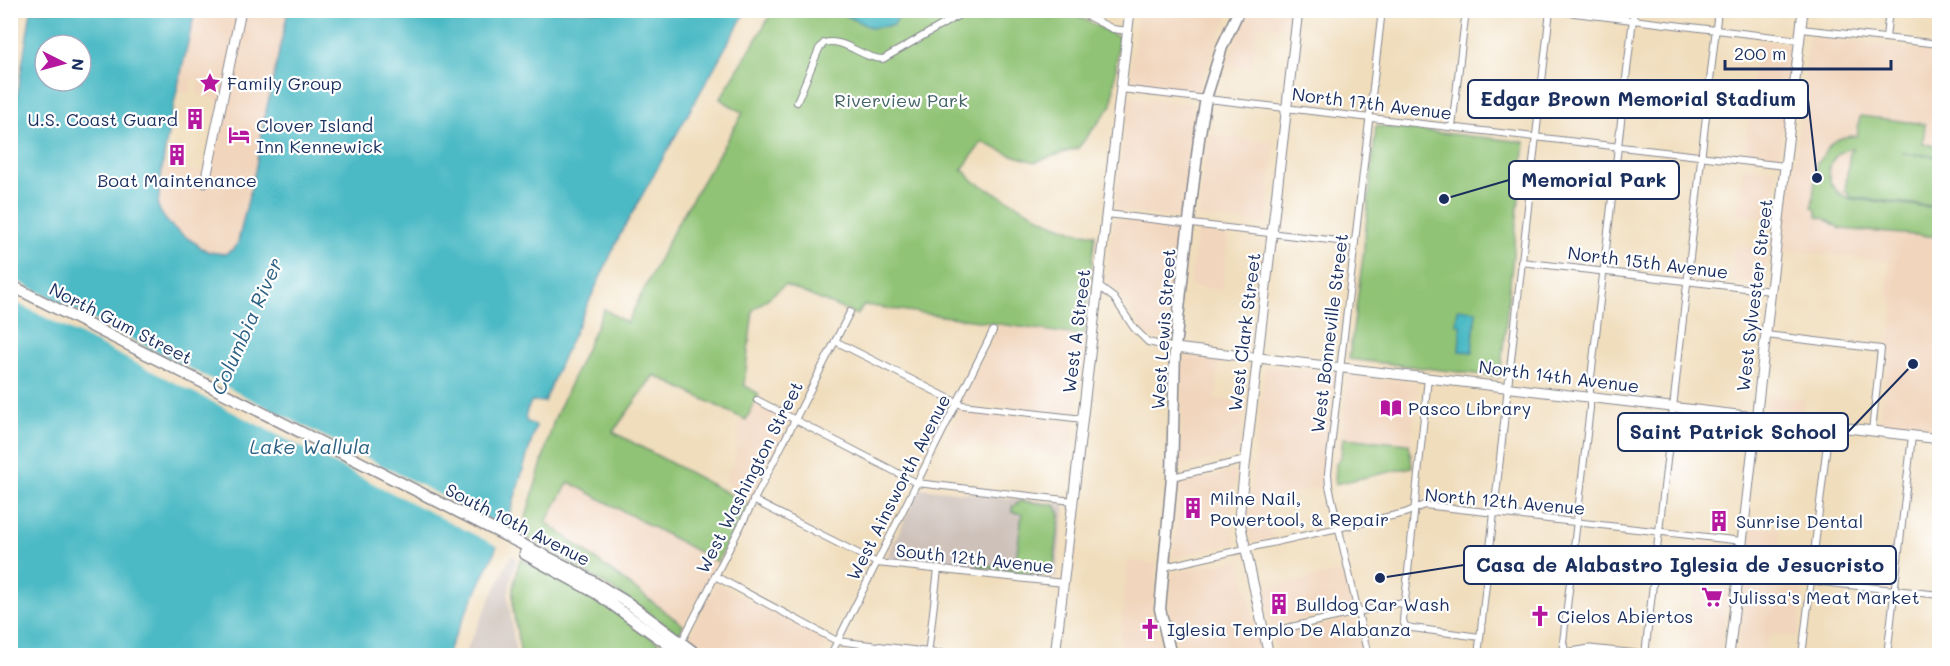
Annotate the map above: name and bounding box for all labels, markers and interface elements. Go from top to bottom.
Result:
north arrow [33,33,93,93]
scale bar [1725,33,1892,71]
text: 200 m [1734,41,1786,65]
text: N [67,57,89,72]
place icon: Family Group [198,71,222,95]
place label: Family Group [227,71,342,95]
callout: Edgar Brown Memorial Stadium [1468,80,1808,118]
street label: North 17th Avenue [1291,81,1453,125]
text: Edgar Brown Memorial Stadium [1480,85,1796,111]
park label: Riverview Park [834,88,968,112]
place label: U.S. Coast Guard [27,107,178,131]
building icon: U.S. Coast Guard [183,107,207,131]
place label: Clover Island Inn Kennewick [256,113,382,158]
hotel icon: Clover Island Inn Kennewick [227,123,251,147]
building icon: Boat Maintenance [165,143,189,167]
callout: Memorial Park [1509,161,1679,199]
text: Memorial Park [1521,166,1667,192]
place label: Boat Maintenance [97,168,257,192]
street label: West Sylvester Street [1730,197,1778,393]
street label: West Bonneville Street [1305,232,1353,434]
street label: North 15th Avenue [1566,240,1730,284]
street label: West Lewis Street [1145,248,1181,410]
street label: West Clark Street [1222,251,1266,413]
water label: Columbia River [204,253,288,399]
street label: West A Street [1056,268,1096,394]
street label: North Gum Street [45,277,197,369]
street label: North 14th Avenue [1477,354,1641,398]
street label: West Washington Street [690,377,808,577]
street label: West Ainsworth Avenue [841,390,955,584]
library icon: Pasco Library [1379,396,1403,420]
place label: Pasco Library [1408,396,1531,420]
callout: Saint Patrick School [1618,413,1848,451]
text: Saint Patrick School [1630,418,1836,444]
water label: Lake Wallula [250,433,370,459]
street label: South 10th Avenue [441,477,595,571]
street label: North 12th Avenue [1424,482,1586,520]
place label: Milne Nail, Powertool, & Repair [1210,486,1389,531]
building icon: Milne Nail, Powertool, & Repair [1181,496,1205,520]
building icon: Sunrise Dental [1707,509,1731,533]
place label: Sunrise Dental [1736,509,1863,533]
street label: South 12th Avenue [895,538,1055,578]
callout: Casa de Alabastro Iglesia de Jesucristo [1464,546,1896,584]
text: Casa de Alabastro Iglesia de Jesucristo [1476,551,1884,577]
supermarket icon: Julissa's Meat Market [1700,585,1724,609]
place label: Julissa's Meat Market [1729,585,1920,609]
building icon: Bulldog Car Wash [1267,592,1291,616]
place label: Bulldog Car Wash [1296,592,1449,616]
church icon: Cielos Abiertos [1528,604,1552,628]
place label: Cielos Abiertos [1557,604,1693,628]
church icon: Iglesia Templo De Alabanza [1138,617,1162,641]
place label: Iglesia Templo De Alabanza [1167,617,1411,641]

